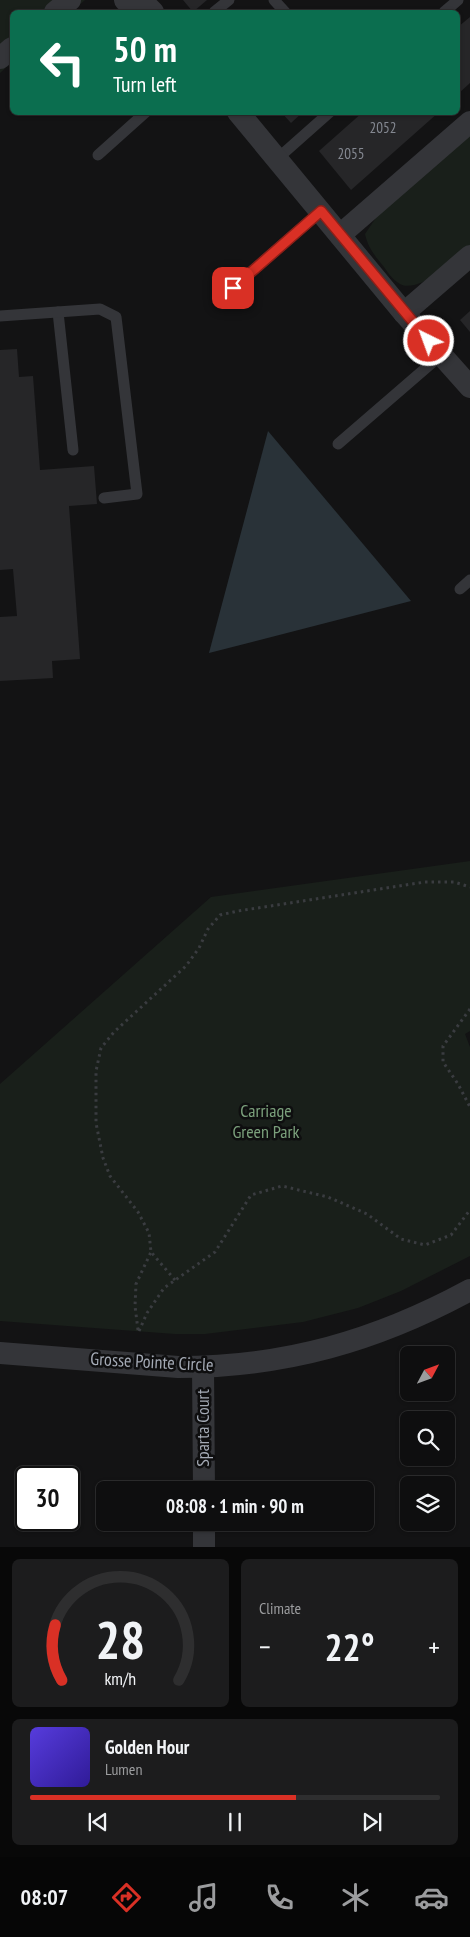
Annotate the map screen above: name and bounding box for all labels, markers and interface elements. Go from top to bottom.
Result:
text: 50 m [113,26,177,72]
icon: left [30,30,95,95]
text: Turn left [113,70,177,98]
house number: 2052 [369,118,397,137]
house number: 2055 [337,144,365,163]
pin [212,267,254,309]
icon: arrive [219,274,247,302]
position arrow [402,314,454,366]
park label: Carriage Green Park [233,1099,300,1143]
north arrow [400,1346,455,1401]
map controls [400,1346,455,1531]
street label: Grosse Pointe Circle [90,1347,214,1376]
street label: Sparta Court [191,1389,214,1467]
button: search [400,1411,455,1466]
speed limit sign: 30 [15,1466,80,1531]
button: layers [400,1476,455,1531]
text: 08:08 · 1 min · 90 m [166,1494,304,1518]
text: Climate [259,1598,301,1618]
text: 28 [96,1606,145,1673]
text: 22° [324,1622,375,1671]
text: − [259,1628,271,1665]
text: + [428,1628,440,1665]
text: km/h [105,1667,136,1690]
text: Golden Hour [105,1735,189,1759]
text: Lumen [105,1759,142,1779]
icon: previous [84,1808,112,1836]
icon: pause [221,1808,249,1836]
icon: next [358,1808,386,1836]
icon: directions [109,1880,144,1915]
icon: music [186,1880,221,1915]
icon: phone [262,1880,297,1915]
icon: climate [338,1880,373,1915]
icon: car [414,1880,449,1915]
text: 08:07 [21,1883,68,1911]

